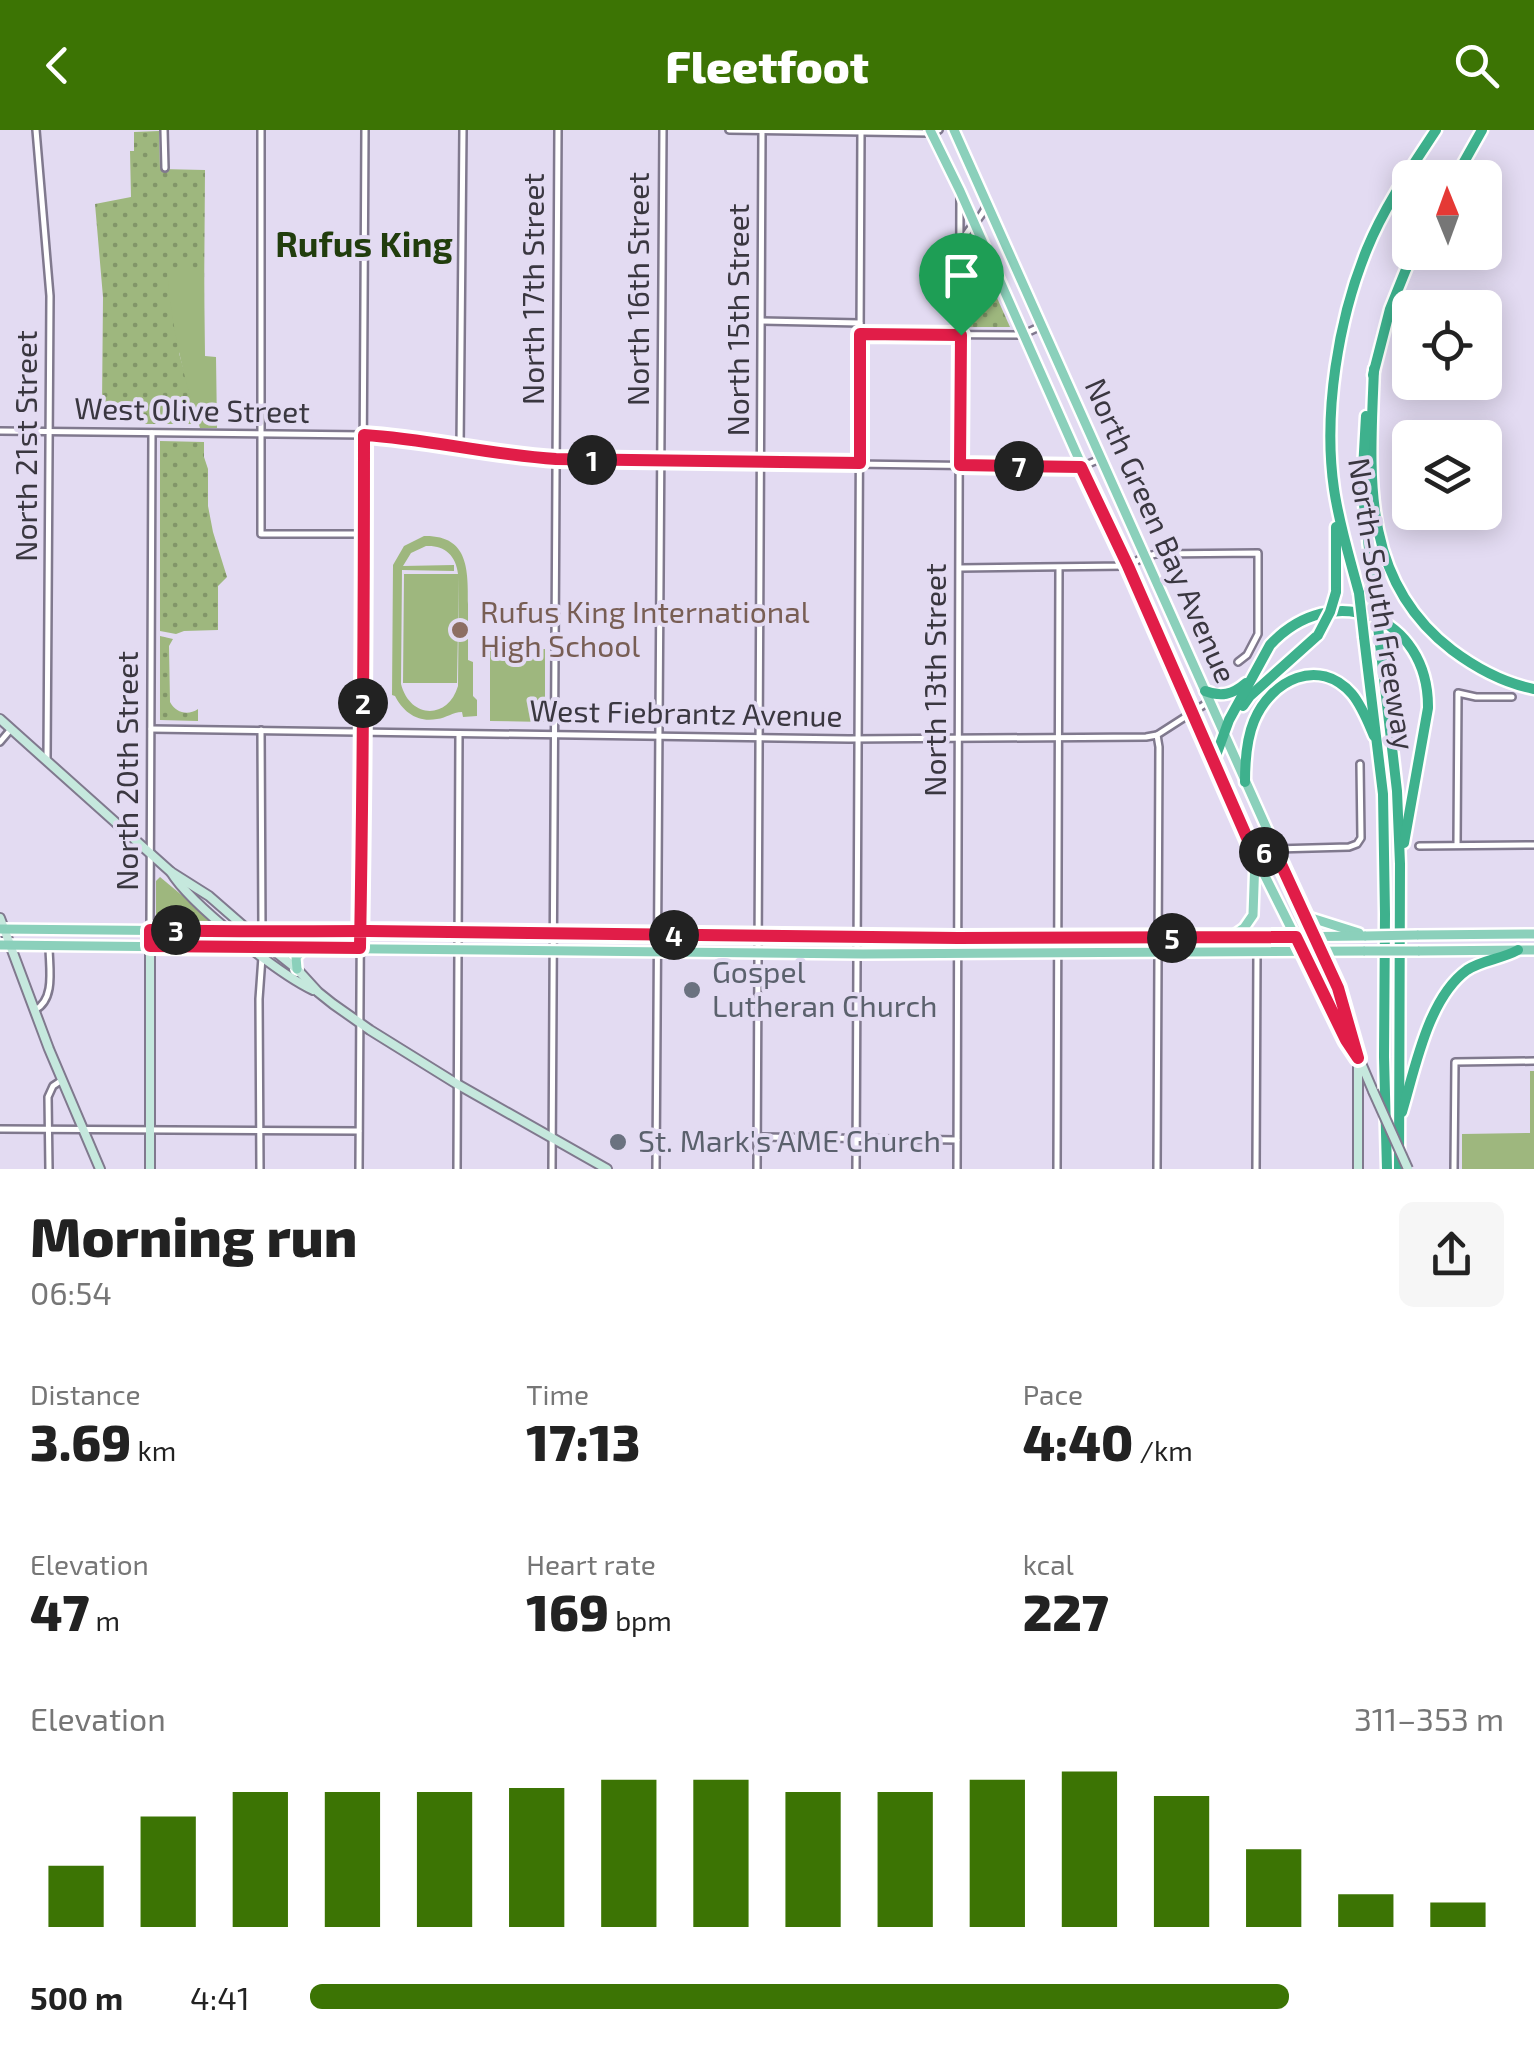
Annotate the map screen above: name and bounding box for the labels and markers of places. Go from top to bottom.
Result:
pin [919,233,1004,336]
pin: 1 [567,435,617,485]
pin: 7 [994,441,1044,491]
place label: Rufus King International High School [480,593,810,663]
marker: Rufus King International High School [449,619,471,641]
pin: 2 [338,678,388,728]
pin: 6 [1239,827,1289,877]
pin: 3 [151,905,201,955]
pin: 4 [649,910,699,960]
pin: 5 [1147,913,1197,963]
place label: Gospel Lutheran Church [712,953,937,1023]
marker: Gospel Lutheran Church [681,979,703,1001]
place label: St. Mark's AME Church [638,1122,941,1158]
marker: St. Mark's AME Church [607,1131,629,1153]

